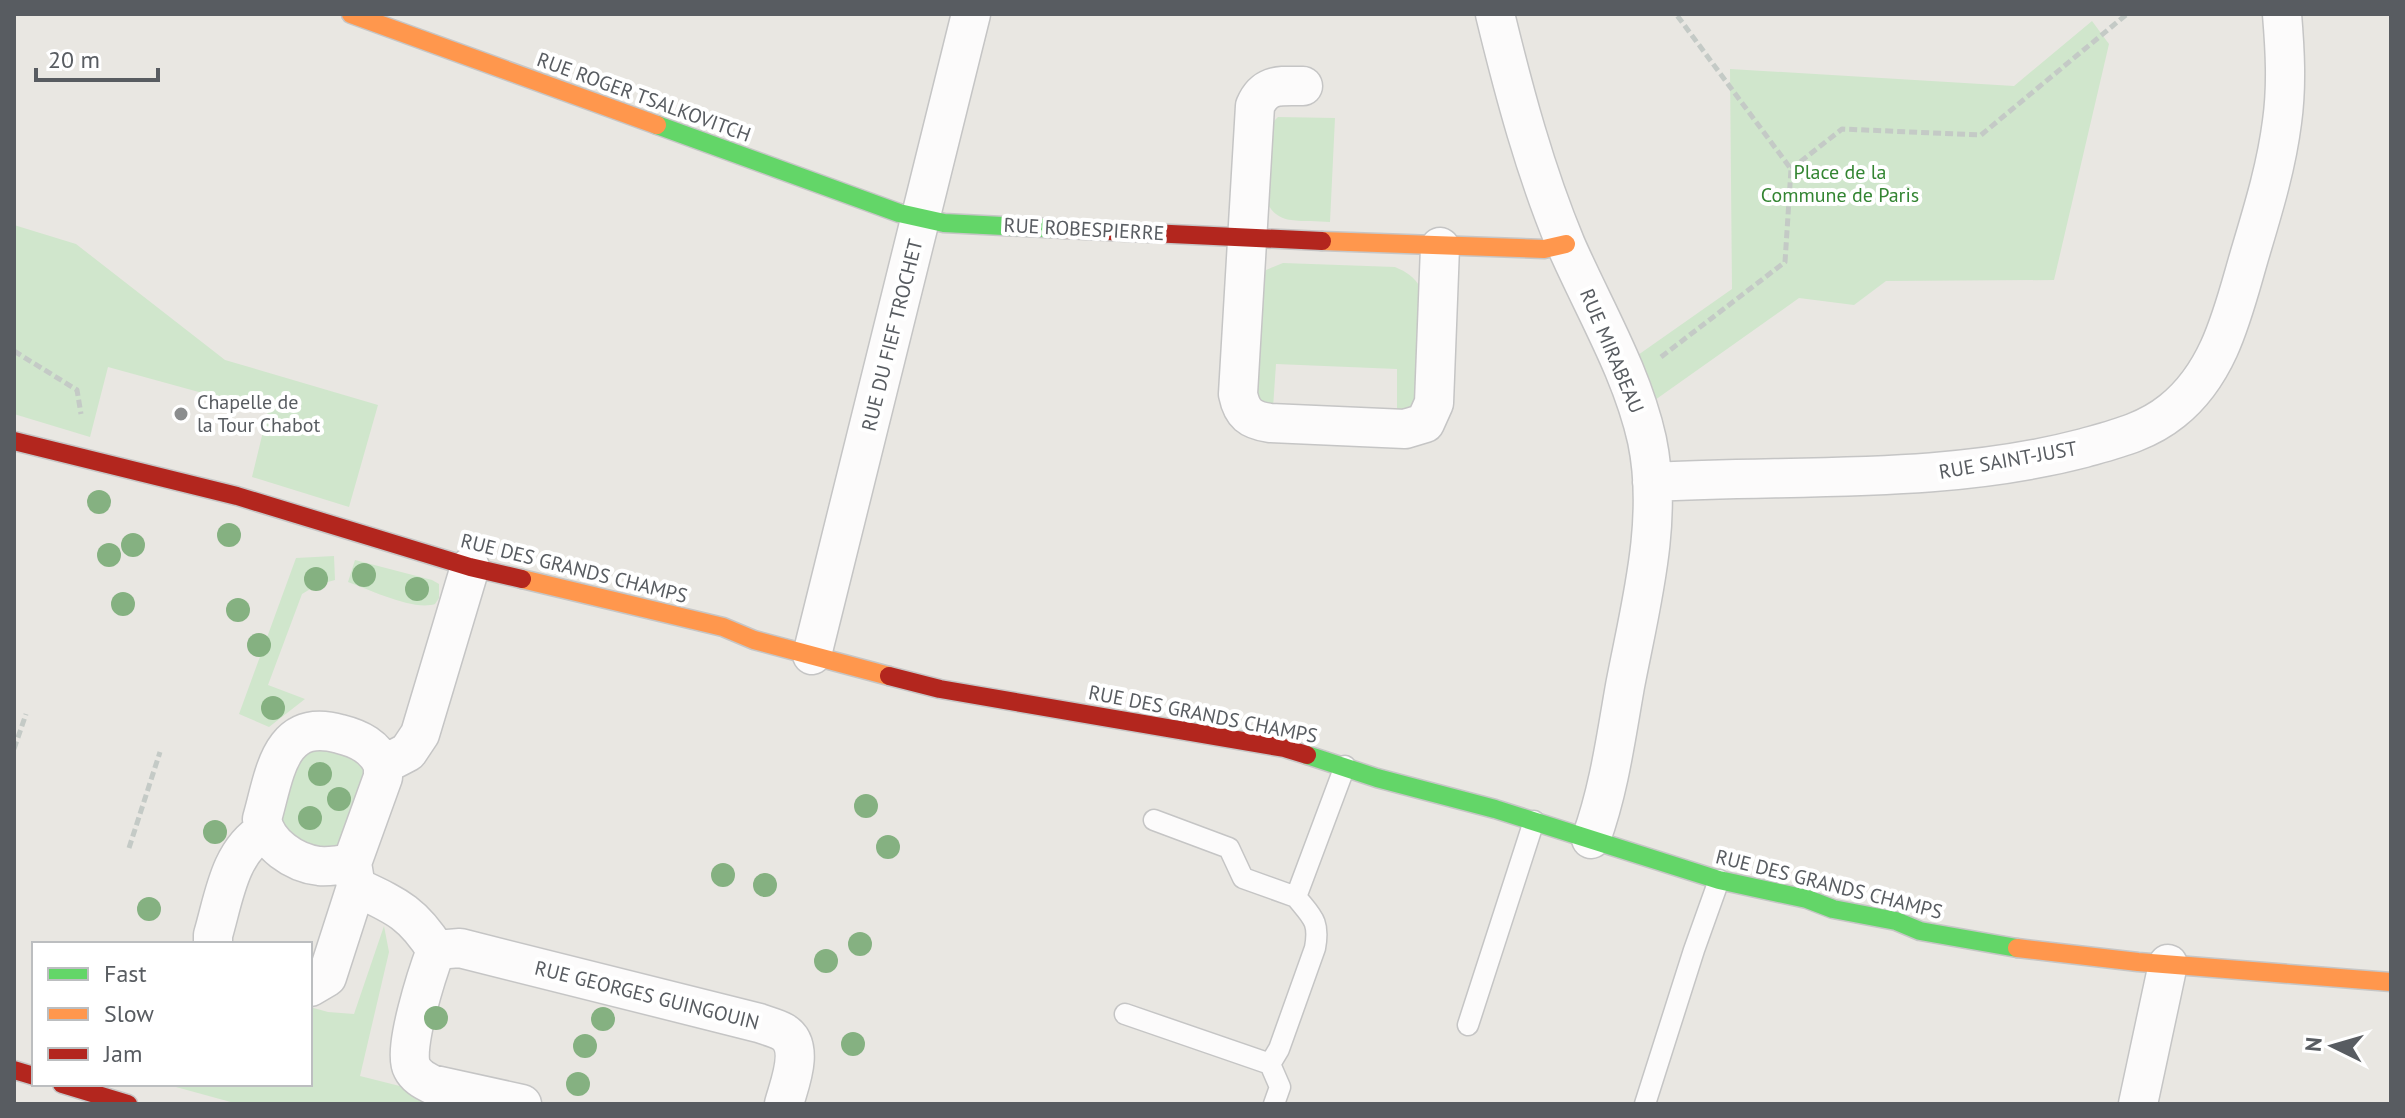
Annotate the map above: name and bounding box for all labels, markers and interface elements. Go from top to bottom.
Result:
scale bar [36,32,158,82]
text: 20 m [48,44,100,75]
street label: RUE ROGER TSALKOVITCH [534,46,754,148]
park label: Place de la Commune de Paris [1761,159,1919,208]
street label: RUE ROBESPIERRE [1003,212,1165,246]
street label: RUE DU FIEF TROCHET [856,236,928,434]
street label: RUE MIRABEAU [1574,285,1650,417]
place label: Chapelle de la Tour Chabot [197,389,320,438]
marker: Chapelle de la Tour Chabot [172,405,190,423]
street label: RUE SAINT-JUST [1937,435,2079,485]
street label: RUE DES GRANDS CHAMPS [458,527,690,609]
street label: RUE DES GRANDS CHAMPS [1086,679,1320,749]
street label: RUE DES GRANDS CHAMPS [1713,843,1945,925]
legend [32,942,312,1086]
street label: RUE GEORGES GUINGOUIN [532,955,762,1035]
text: Fast [104,958,147,989]
text: Slow [104,998,154,1029]
north arrow [2293,1006,2373,1086]
text: N [2298,1036,2328,1053]
text: Jam [103,1038,142,1069]

